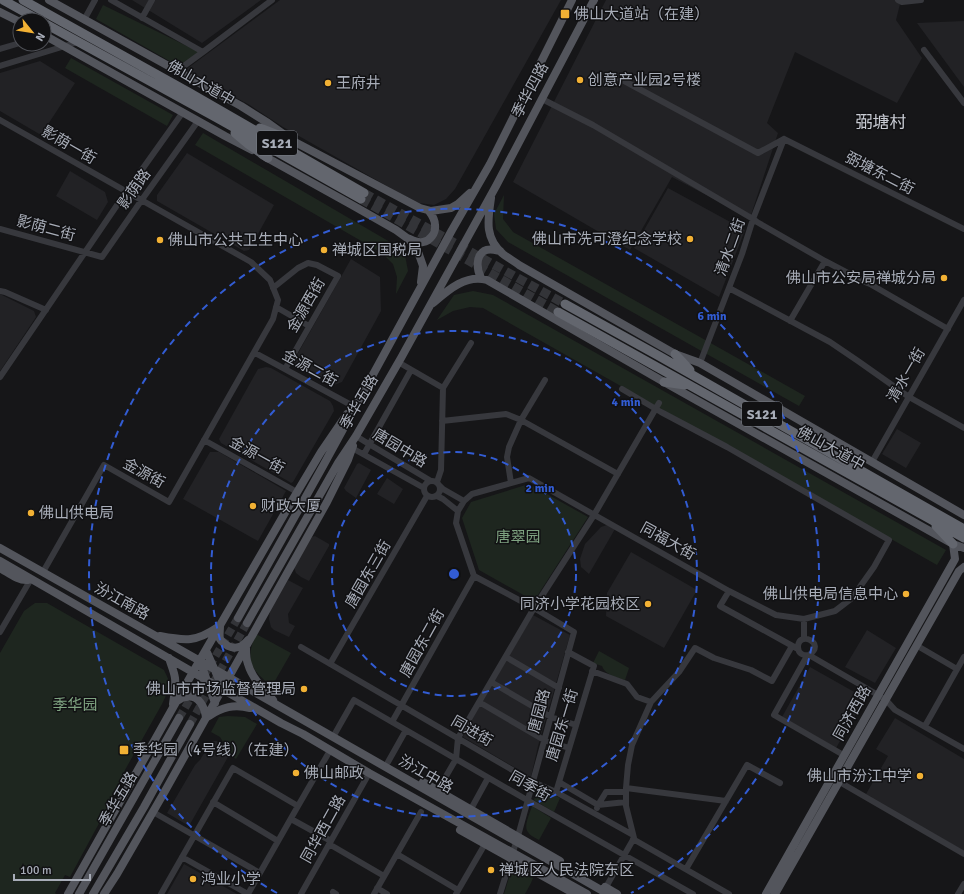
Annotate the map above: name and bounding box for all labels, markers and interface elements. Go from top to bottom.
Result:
place label: 佛山大道站（在建） [574,5,709,23]
marker: 佛山大道站（在建） [559,8,571,20]
north arrow [12,12,52,52]
text: N [33,30,48,43]
street label: 佛山大道中 [164,56,238,110]
street label: 季华四路 [508,59,552,121]
place label: 创意产业园2号楼 [588,71,701,89]
place label: 王府井 [336,74,381,92]
marker: 创意产业园2号楼 [575,75,585,85]
marker: 王府井 [323,78,333,88]
district label: 弼塘村 [856,112,907,133]
street label: 影荫一街 [39,122,99,168]
road number: S121 [257,131,297,155]
street label: 弼塘东二街 [842,148,918,198]
street label: 影荫路 [114,165,154,213]
street label: 影荫二街 [15,212,77,244]
street label: 清水二街 [711,216,749,278]
place label: 佛山市冼可澄纪念学校 [532,230,682,248]
place label: 佛山市公共卫生中心 [168,231,303,249]
marker: 佛山市冼可澄纪念学校 [685,234,695,244]
marker: 佛山市公共卫生中心 [155,235,165,245]
place label: 禅城区国税局 [332,241,422,259]
marker: 禅城区国税局 [319,245,329,255]
place label: 佛山市公安局禅城分局 [786,269,936,287]
marker: 佛山市公安局禅城分局 [939,273,949,283]
street label: 金源西街 [283,275,329,335]
text: 6 min [698,309,727,324]
street label: 清水一街 [883,345,929,405]
street label: 金源二街 [279,346,341,390]
street label: 季华五路 [336,372,382,432]
text: 4 min [612,395,641,410]
road number: S121 [742,402,782,426]
street label: 佛山大道中 [794,422,868,474]
street label: 唐园中路 [370,425,430,471]
street label: 金源一街 [226,433,288,477]
street label: 金源街 [120,454,168,492]
text: 2 min [526,481,555,496]
place label: 财政大厦 [261,497,321,515]
marker: 财政大厦 [248,501,258,511]
place label: 佛山供电局 [39,504,114,522]
marker: 佛山供电局 [26,508,36,518]
street label: 同福大街 [637,519,699,563]
park label: 唐翠园 [495,528,541,546]
street label: 唐园东三街 [341,537,395,611]
centre of rings [447,567,461,581]
street label: 汾江南路 [91,579,153,623]
place label: 佛山供电局信息中心 [763,585,898,603]
marker: 佛山供电局信息中心 [901,589,911,599]
place label: 同济小学花园校区 [520,595,640,613]
marker: 同济小学花园校区 [643,599,653,609]
street label: 唐园东二街 [396,606,448,680]
place label: 佛山市市场监督管理局 [146,680,296,698]
street label: 同济西路 [830,682,874,744]
marker: 佛山市市场监督管理局 [299,684,309,694]
street label: 唐园东一街 [542,686,582,764]
street label: 唐园路 [524,687,554,735]
park label: 季华园 [52,696,98,714]
street label: 同进街 [448,712,496,750]
place label: 季华园（4号线）（在建） [133,741,299,759]
marker: 季华园（4号线）（在建） [118,744,130,756]
street label: 汾江中路 [396,751,456,797]
place label: 佛山邮政 [304,764,364,782]
street label: 同季街 [506,767,554,805]
place label: 佛山市汾江中学 [807,767,912,785]
marker: 佛山邮政 [291,768,301,778]
street label: 季华五路 [95,769,141,829]
marker: 佛山市汾江中学 [915,771,925,781]
street label: 同华西二路 [297,792,349,866]
scale bar [14,856,90,882]
place label: 禅城区人民法院东区 [499,861,634,879]
text: 100 m [20,863,52,878]
marker: 禅城区人民法院东区 [486,865,496,875]
place label: 鸿业小学 [201,870,261,888]
marker: 鸿业小学 [188,874,198,884]

